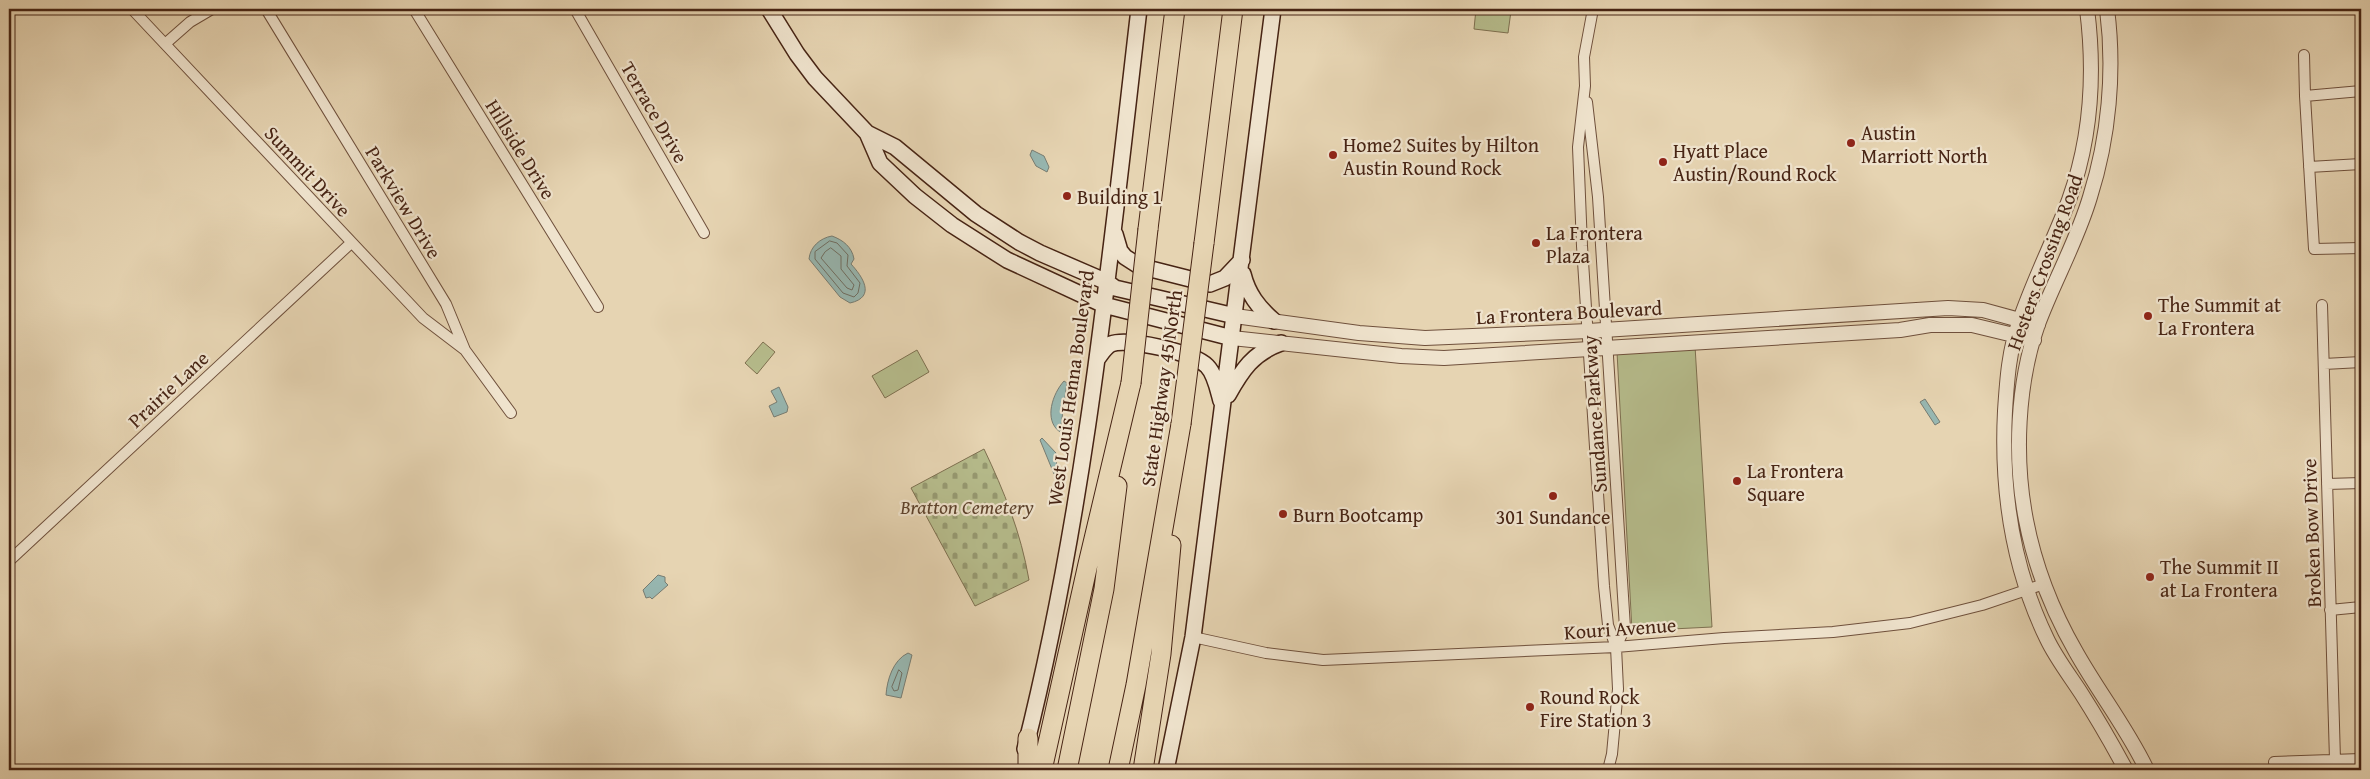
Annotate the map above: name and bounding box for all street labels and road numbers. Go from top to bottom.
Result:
street label: Terrace Drive [614,56,696,168]
street label: Hillside Drive [479,93,563,205]
street label: Summit Drive [258,119,358,223]
street label: Parkview Drive [359,140,449,264]
street label: Hesters Crossing Road [1999,170,2089,354]
street label: West Louis Henna Boulevard [1039,268,1101,508]
street label: State Highway 45 North [1133,288,1189,488]
street label: La Frontera Boulevard [1475,293,1663,331]
street label: Sundance Parkway [1574,334,1614,494]
street label: Prairie Lane [121,344,215,434]
street label: Broken Bow Drive [2294,458,2328,608]
street label: Kouri Avenue [1563,610,1677,646]

